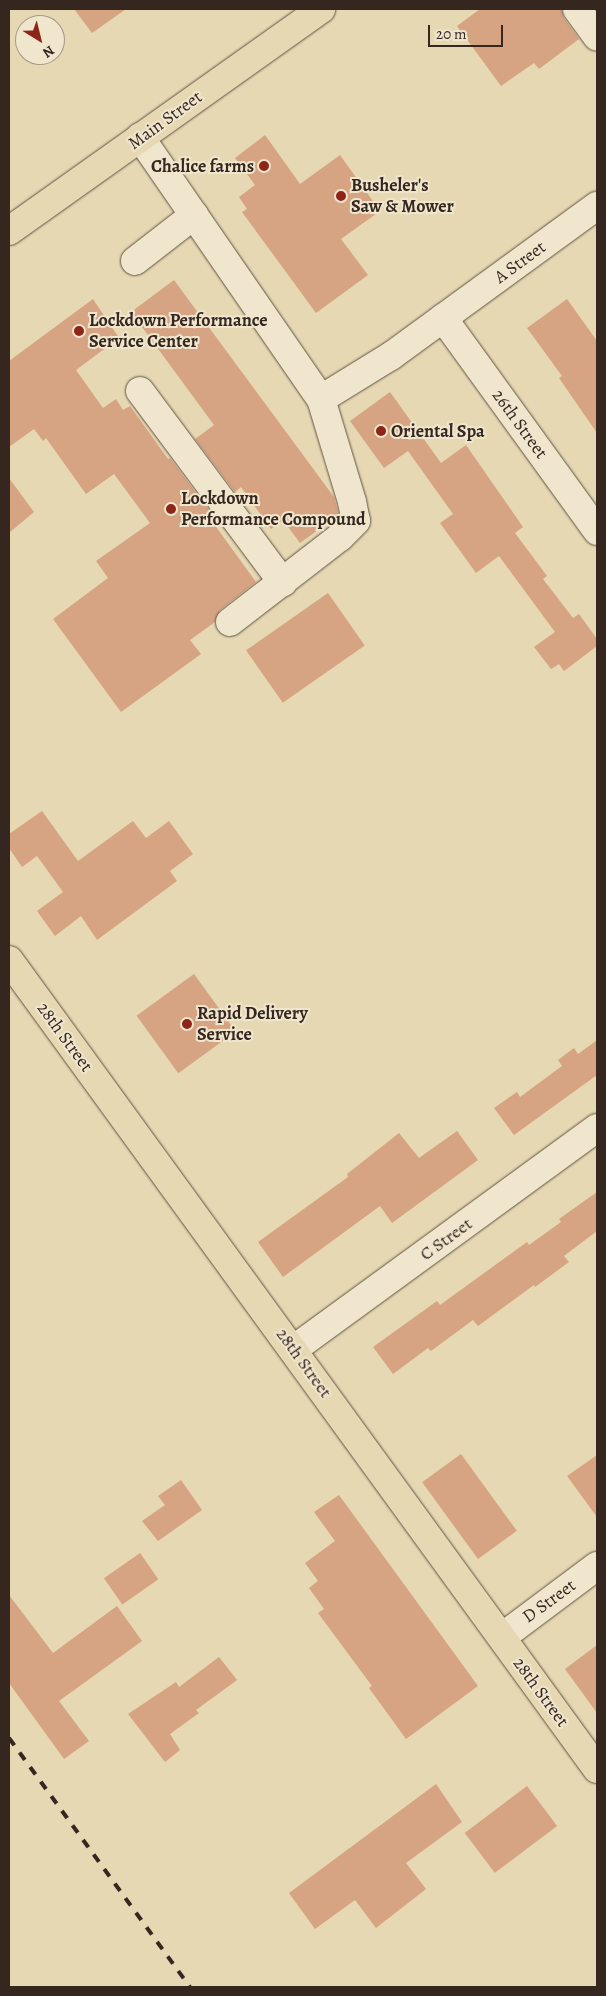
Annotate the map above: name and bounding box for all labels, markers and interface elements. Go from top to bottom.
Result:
north arrow [15,15,65,65]
scale bar [431,15,506,47]
text: 20 m [436,24,467,44]
text: N [39,41,58,62]
street label: Main Street [124,86,206,154]
place label: Chalice farms [151,155,254,177]
marker: Chalice farms [258,160,270,172]
place label: Busheler's Saw & Mower [351,175,454,218]
marker: Busheler's Saw & Mower [335,190,347,202]
street label: A Street [490,236,550,288]
place label: Lockdown Performance Service Center [89,310,268,352]
marker: Lockdown Performance Service Center [73,325,85,337]
street label: 26th Street [488,385,552,463]
place label: Oriental Spa [391,420,485,442]
marker: Oriental Spa [375,425,387,437]
place label: Lockdown Performance Compound [181,488,366,530]
marker: Lockdown Performance Compound [165,503,177,515]
street label: 28th Street [33,998,97,1076]
place label: Rapid Delivery Service [197,1003,308,1046]
marker: Rapid Delivery Service [181,1018,193,1030]
street label: C Street [416,1213,476,1265]
street label: 28th Street [272,1324,336,1402]
street label: D Street [518,1574,580,1628]
street label: 28th Street [509,1653,573,1731]

